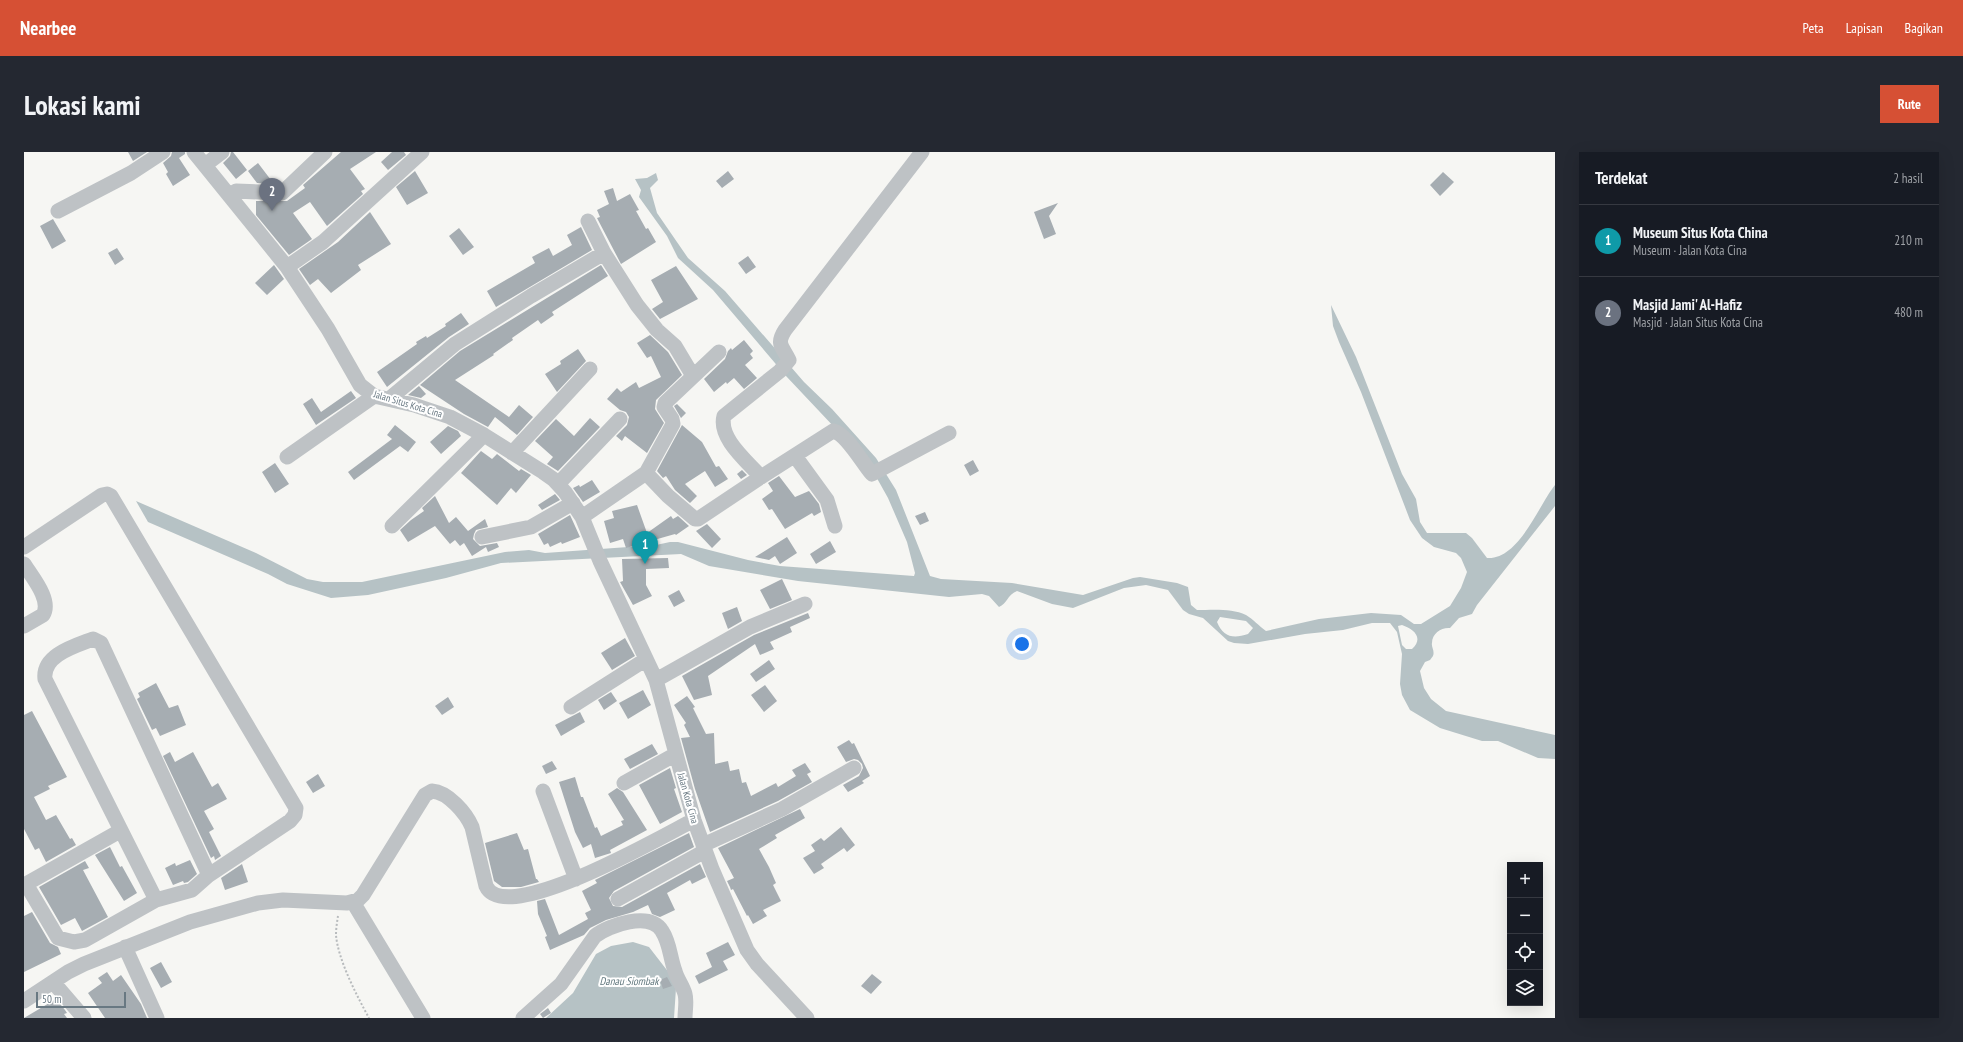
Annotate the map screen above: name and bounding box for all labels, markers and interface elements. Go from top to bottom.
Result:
text: Nearbee [20,16,77,40]
text: Peta [1803,19,1824,37]
text: Lapisan [1846,19,1883,37]
text: Bagikan [1905,19,1943,37]
button: Rute [1880,85,1939,123]
text: Lokasi kami [24,86,141,123]
text: Terdekat [1595,167,1647,189]
text: 2 hasil [1893,170,1923,187]
pin: 2 [259,178,285,211]
text: Museum Situs Kota China [1633,223,1768,242]
text: 1 [1605,232,1611,249]
text: 210 m [1894,232,1923,249]
text: Museum · Jalan Kota Cina [1633,242,1747,259]
text: Masjid Jami' Al-Hafiz [1633,295,1742,314]
text: 2 [1605,304,1611,321]
text: 480 m [1894,304,1923,321]
text: Masjid · Jalan Situs Kota Cina [1633,314,1763,331]
street label: Jalan Situs Kota Cina [371,387,444,421]
pin: 1 [632,531,658,564]
your location [1012,634,1032,654]
street label: Jalan Kota Cina [674,770,701,825]
map controls [1507,862,1543,1006]
button: + [1507,862,1543,898]
button: − [1507,898,1543,934]
button: locate [1507,934,1543,970]
button: layers [1507,970,1543,1006]
water label: Danau Siombak [600,974,660,988]
scale bar [36,990,126,1009]
text: 50 m [42,992,61,1006]

